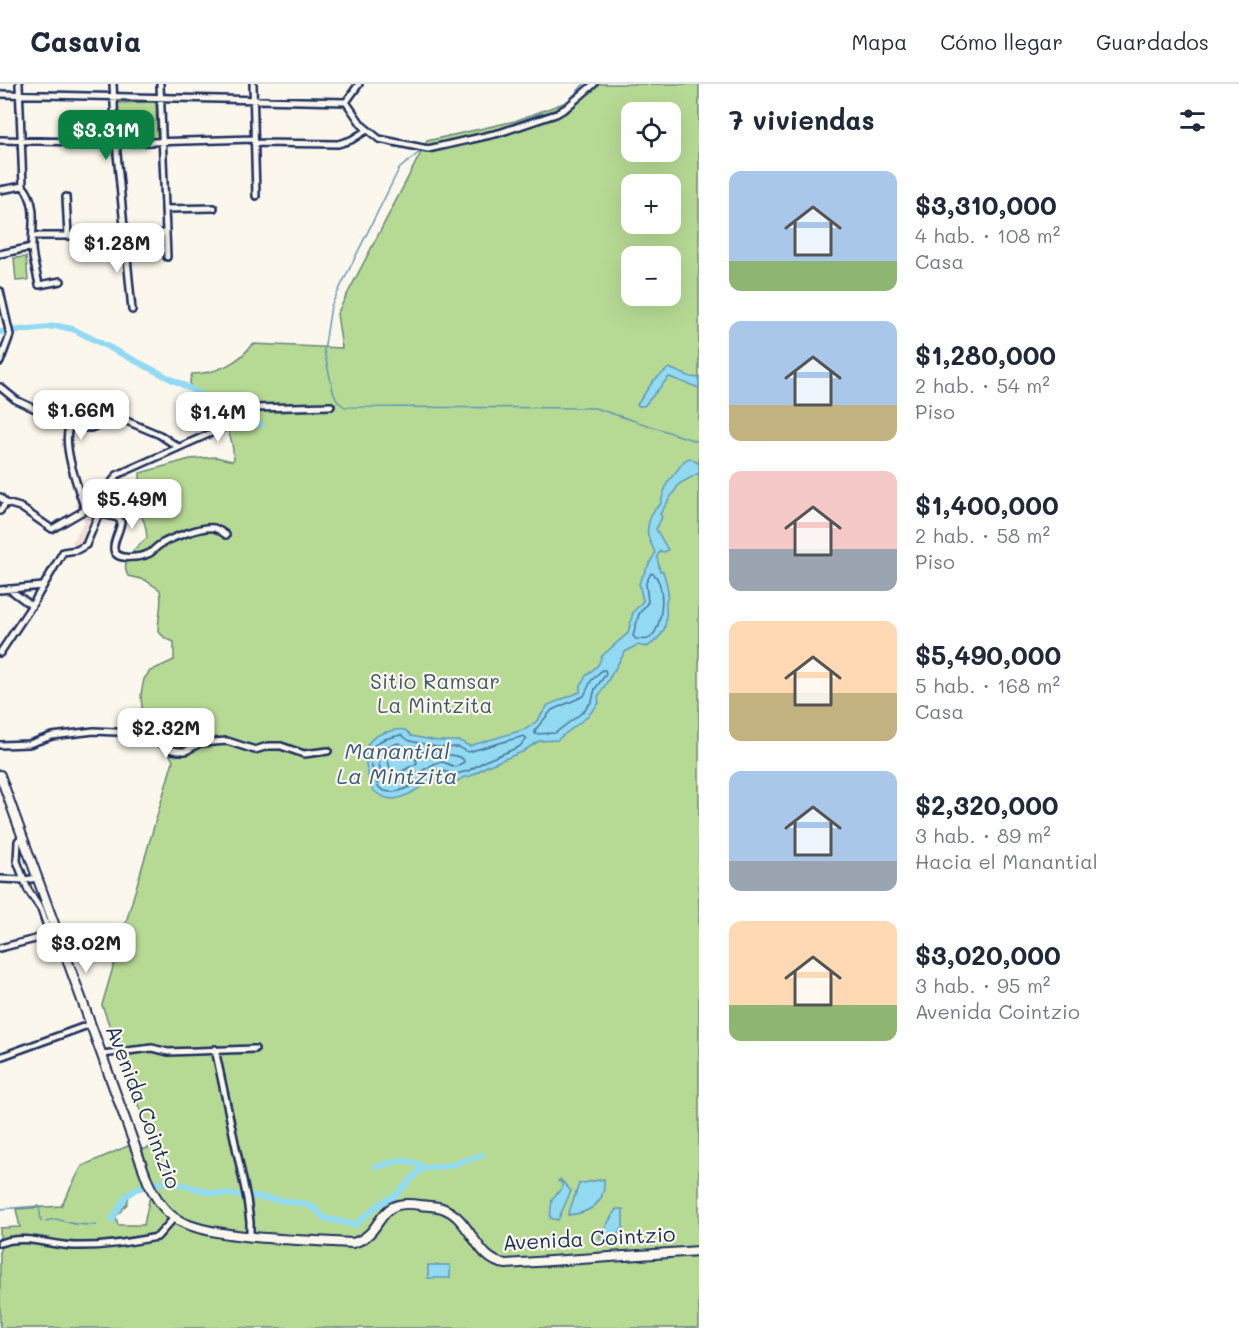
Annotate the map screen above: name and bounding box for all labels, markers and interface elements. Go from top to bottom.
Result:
text: Casavia [30,23,141,59]
text: Mapa [851,28,907,55]
text: Cómo llegar [940,28,1063,55]
text: Guardados [1096,28,1209,55]
map controls [621,102,681,306]
button: locate [621,102,681,162]
text: 7 viviendas [729,103,875,137]
icon: filters [1176,104,1209,137]
pin: $3.31M [57,110,155,161]
text: $3.31M [72,116,140,142]
button: + [621,174,681,234]
text: $3,310,000 [915,188,1057,222]
icon: home [777,195,849,267]
text: 4 hab. · 108 m² [915,222,1060,248]
pin: $1.28M [68,223,166,274]
text: $1.28M [83,229,151,255]
button: − [621,246,681,306]
text: Casa [915,248,964,274]
text: $1,280,000 [915,338,1056,372]
icon: home [777,345,849,417]
text: 2 hab. · 54 m² [915,372,1050,398]
pin: $1.66M [32,390,130,441]
pin: $1.4M [176,392,260,443]
text: $1.66M [47,396,115,422]
text: $1.4M [190,398,246,424]
text: Piso [915,398,955,424]
pin: $5.49M [83,479,181,530]
text: $5.49M [96,485,168,511]
text: $1,400,000 [915,488,1059,522]
icon: home [777,495,849,567]
text: 2 hab. · 58 m² [915,522,1050,548]
text: Piso [915,548,955,574]
text: $5,490,000 [915,638,1061,672]
icon: home [777,645,849,717]
park label: Sitio Ramsar La Mintzita [370,667,500,718]
text: 5 hab. · 168 m² [915,672,1060,698]
text: Casa [915,698,964,724]
pin: $2.32M [117,708,215,759]
text: $2.32M [131,714,201,740]
water label: Manantial La Mintzita [337,736,457,790]
text: $2,320,000 [915,788,1059,822]
icon: home [777,795,849,867]
text: 3 hab. · 89 m² [915,822,1051,848]
text: Hacia el Manantial [915,848,1098,874]
pin: $3.02M [37,923,135,974]
text: $3.02M [51,929,121,955]
text: $3,020,000 [915,938,1061,972]
icon: home [777,945,849,1017]
text: 3 hab. · 95 m² [915,972,1050,998]
text: Avenida Cointzio [915,998,1080,1024]
street label: Avenida Cointzio [101,1021,188,1192]
street label: Avenida Cointzio [502,1219,676,1256]

